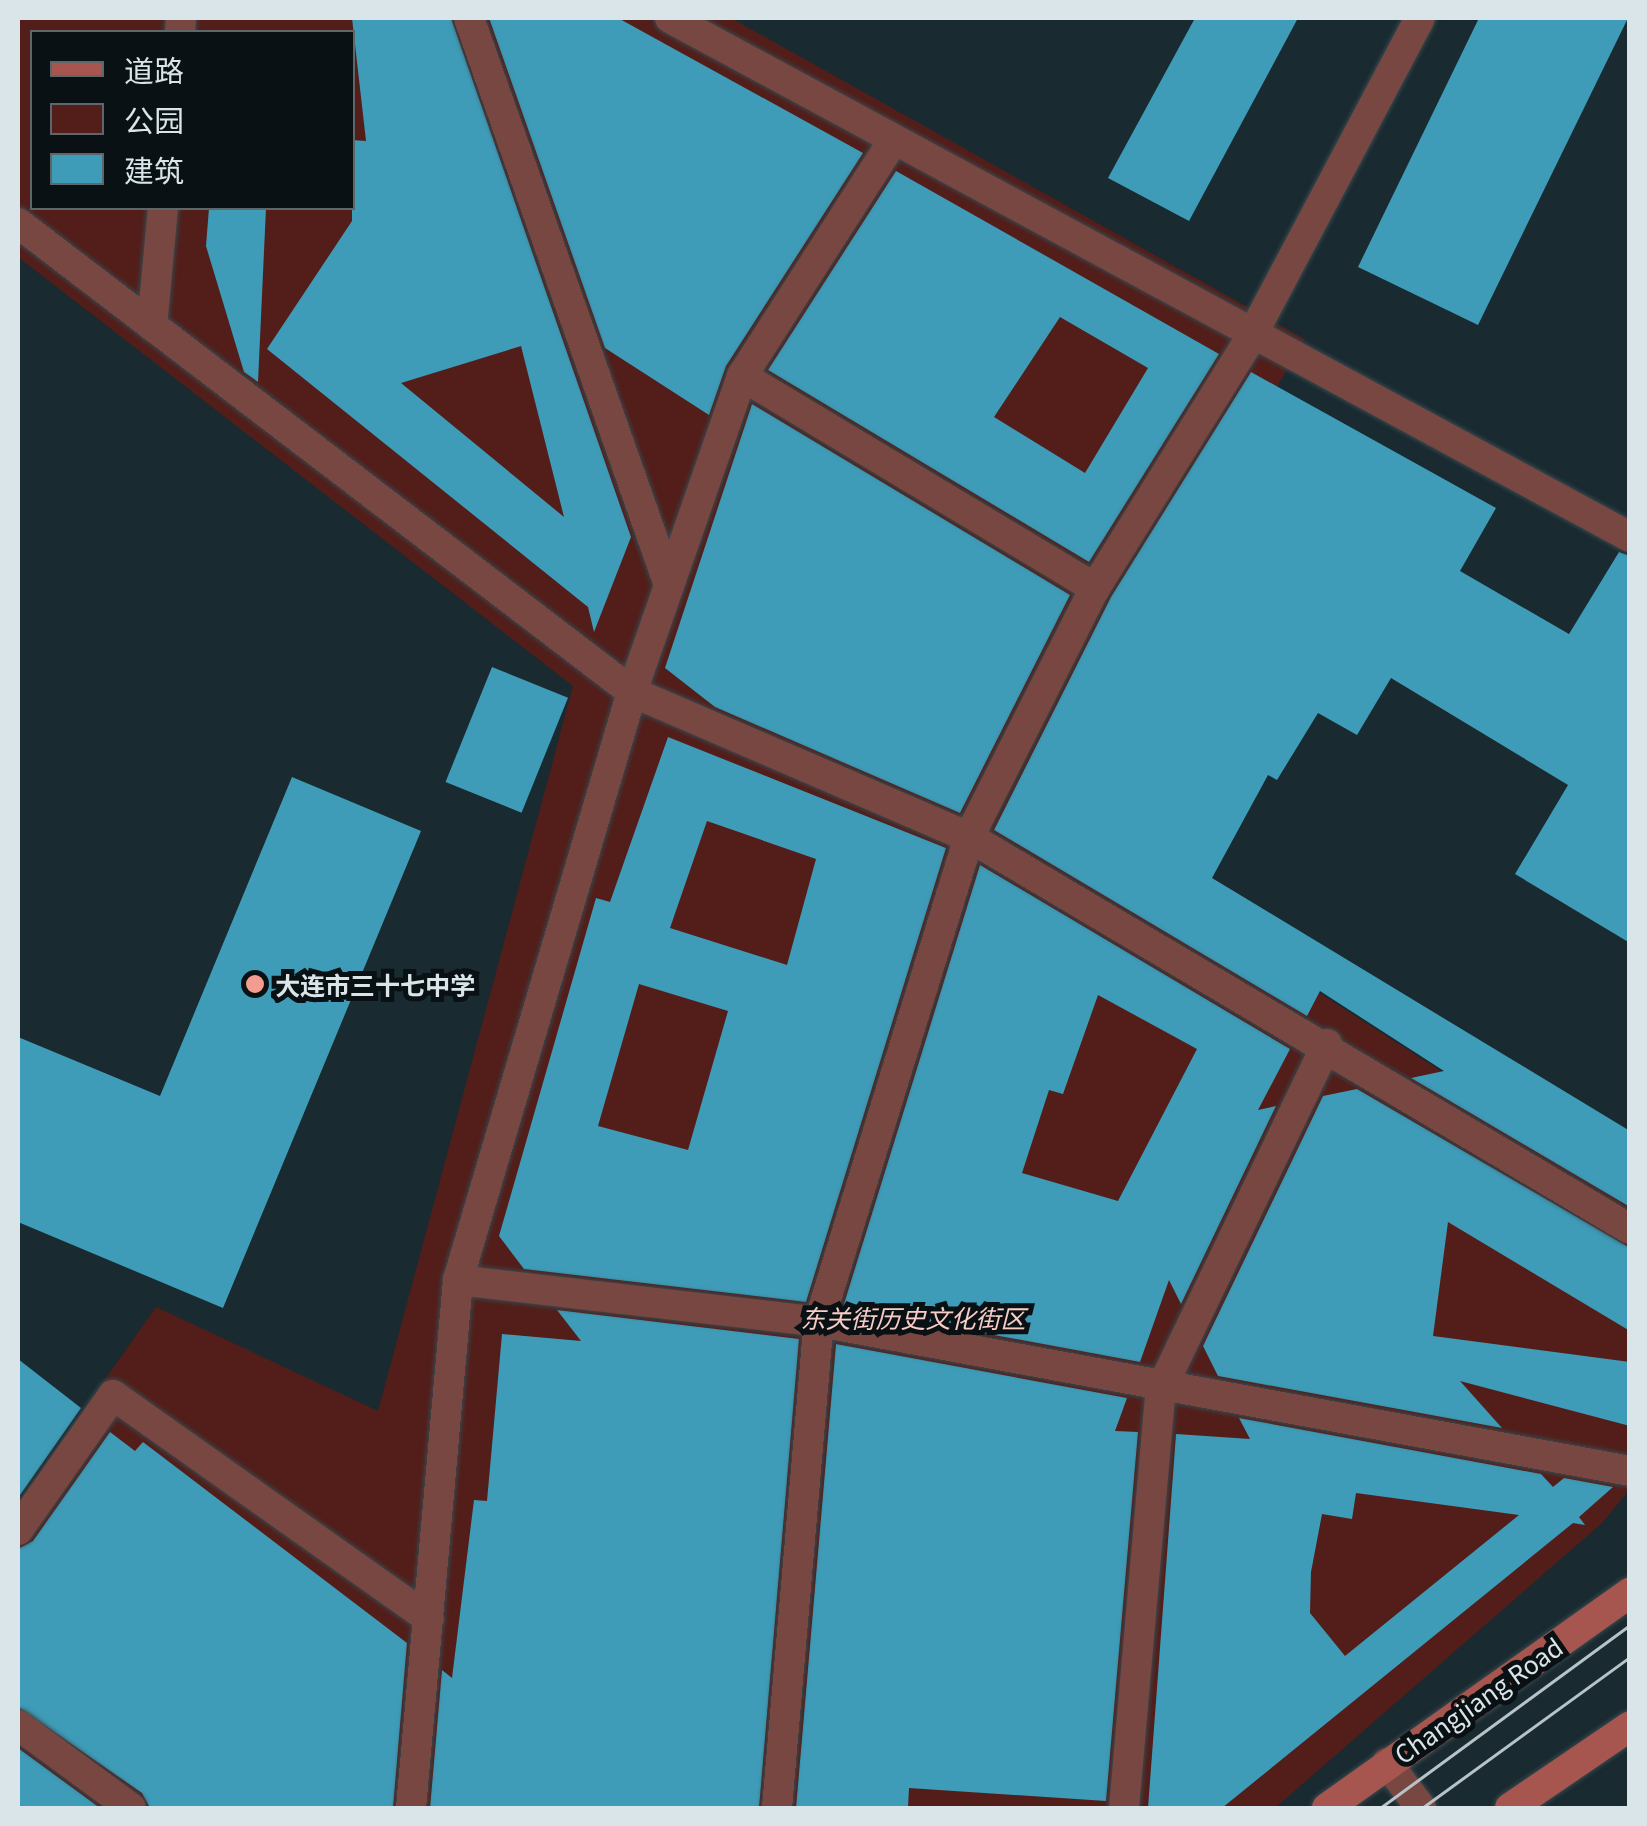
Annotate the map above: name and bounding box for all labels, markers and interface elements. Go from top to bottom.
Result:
legend [30,30,355,210]
text: 道路 [124,47,184,91]
text: 公园 [124,97,184,141]
text: 建筑 [124,147,184,191]
place label: 大连市三十七中学 [275,969,475,999]
marker: 大连市三十七中学 [244,973,266,995]
park label: 东关街历史文化街区 [801,1302,1025,1332]
street label: Changjiang Road [1388,1631,1568,1769]

